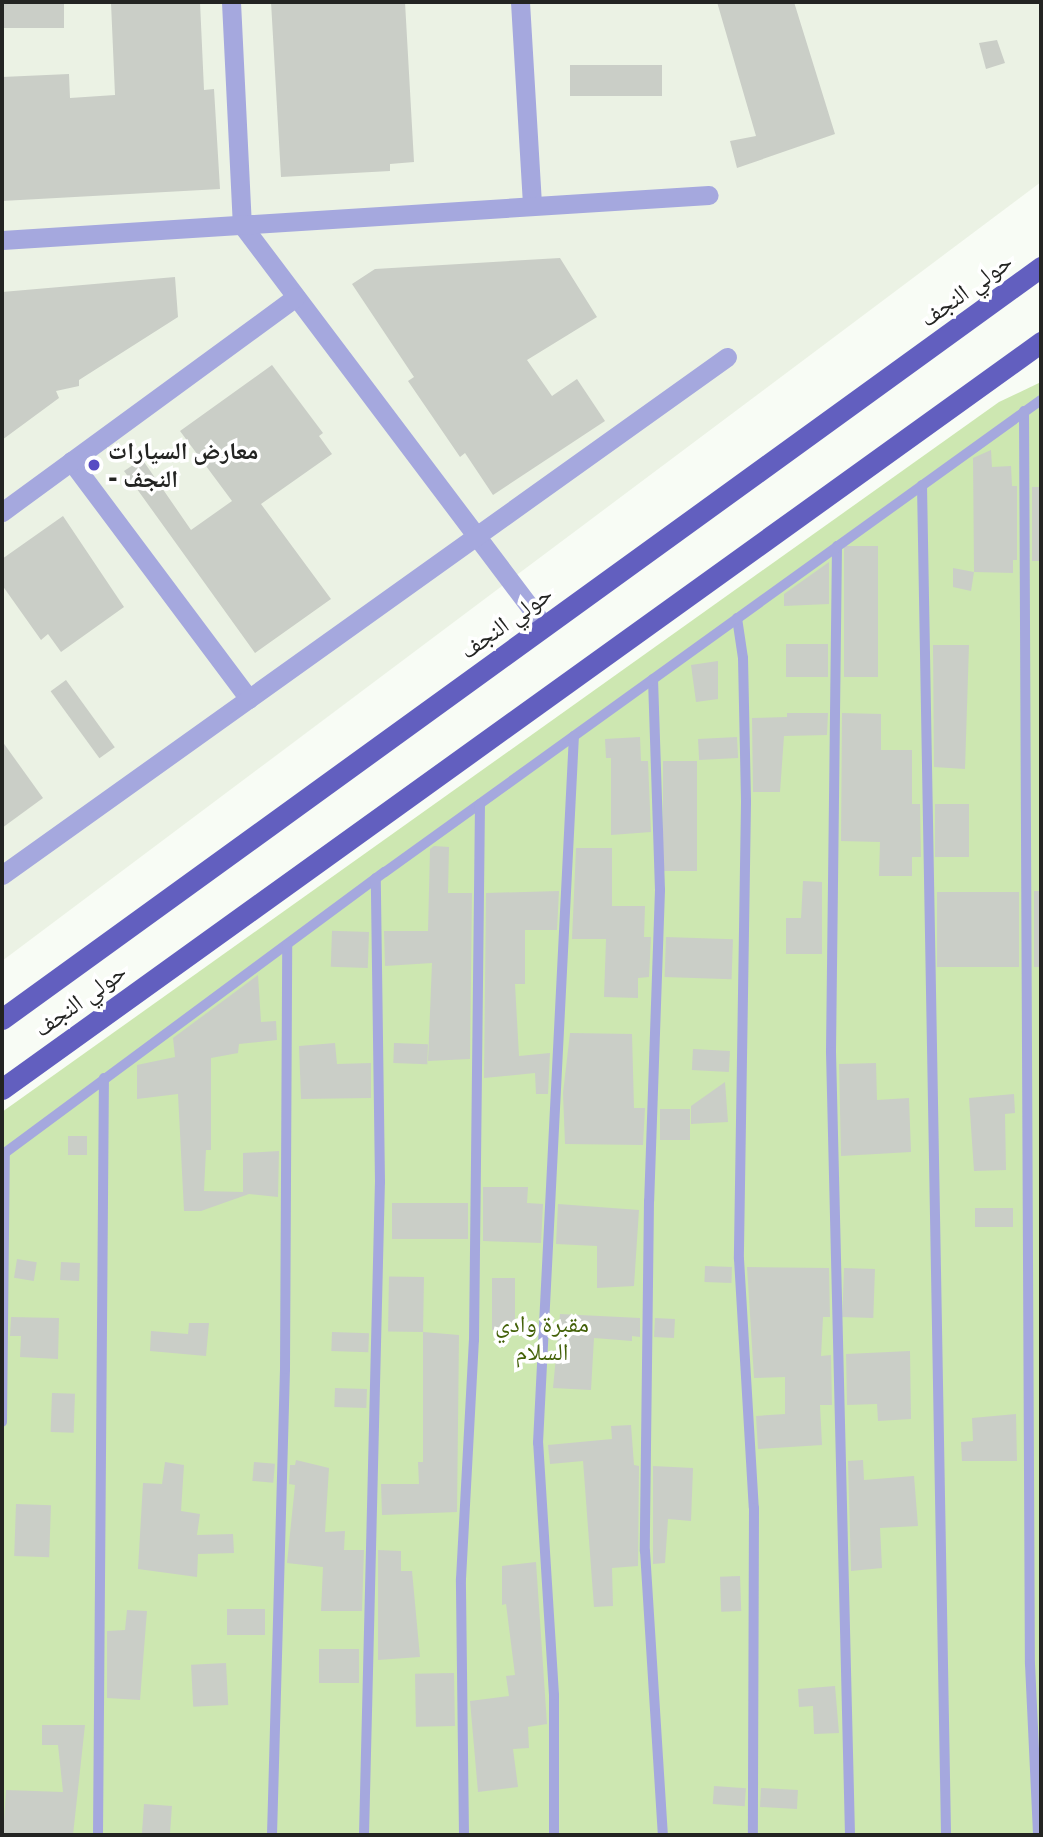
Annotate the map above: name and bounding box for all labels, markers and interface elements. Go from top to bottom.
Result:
street label: حولي النجف [914,247,1018,333]
place label: معارض السيارات - النجف [108,437,258,493]
marker: معارض السيارات - النجف [86,457,102,473]
street label: حولي النجف [454,579,558,665]
street label: حولي النجف [28,957,132,1043]
park label: مقبرة وادي السلام [495,1310,589,1366]

